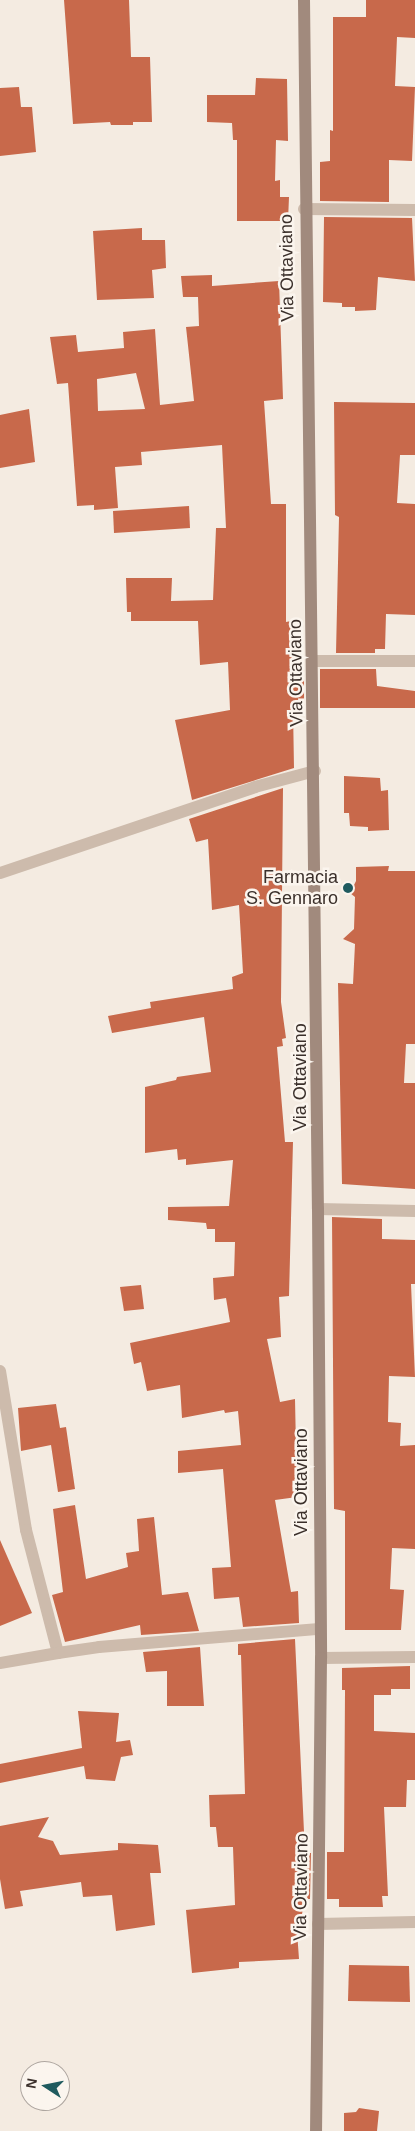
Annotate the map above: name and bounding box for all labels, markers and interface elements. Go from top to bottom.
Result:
street label: Via Ottaviano [275,214,299,322]
street label: Via Ottaviano [284,619,308,727]
place label: Farmacia S. Gennaro [246,867,338,910]
marker: Farmacia S. Gennaro [342,882,354,894]
street label: Via Ottaviano [289,1023,311,1131]
street label: Via Ottaviano [290,1428,312,1536]
street label: Via Ottaviano [289,1833,313,1941]
north arrow [20,2061,70,2111]
text: N [22,2077,40,2090]

